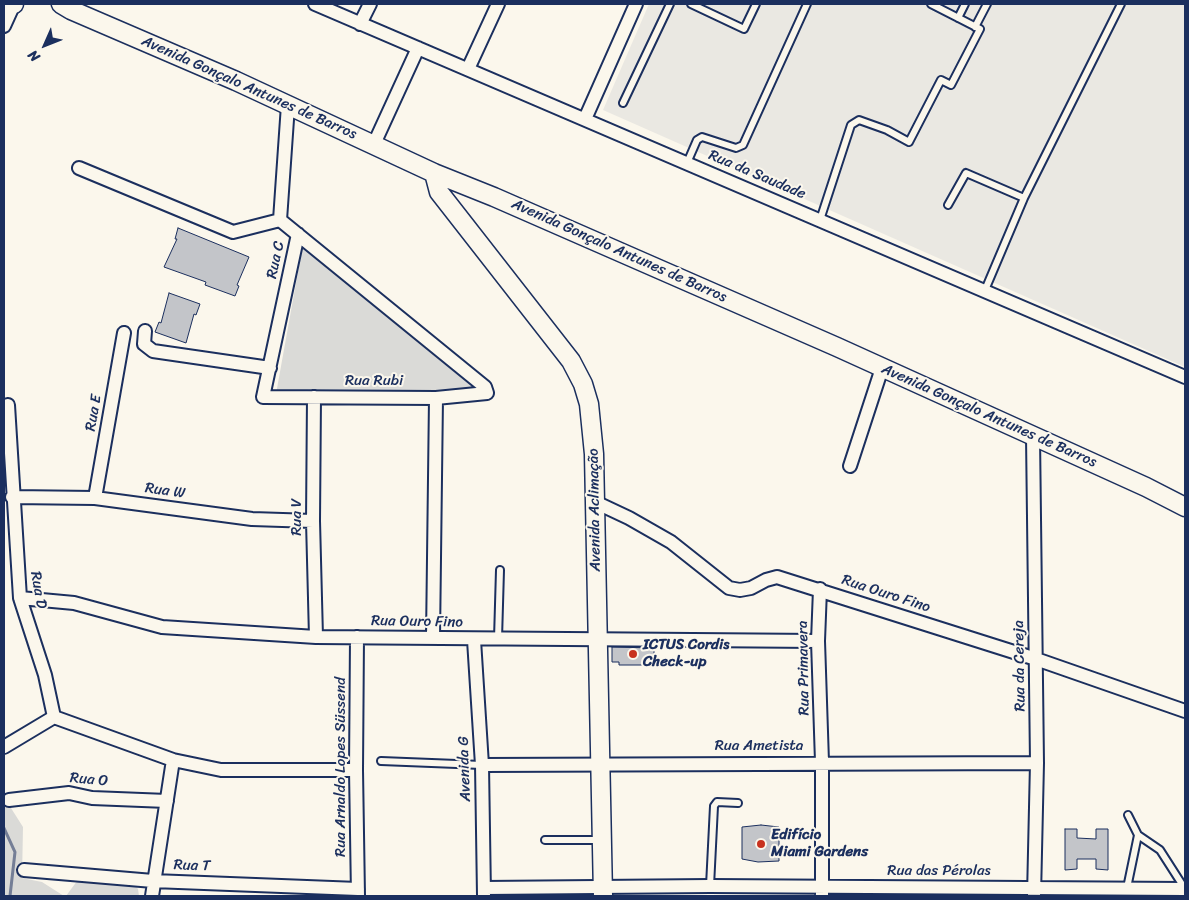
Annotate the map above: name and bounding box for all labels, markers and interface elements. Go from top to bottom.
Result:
north arrow [20,20,70,70]
street label: Avenida Gonçalo Antunes de Barros [139,32,359,144]
text: N [21,44,46,68]
street label: Rua da Saudade [706,146,808,204]
street label: Avenida Gonçalo Antunes de Barros [509,195,729,307]
street label: Rua C [263,240,289,280]
street label: Avenida Gonçalo Antunes de Barros [879,360,1099,472]
street label: Rua Rubi [345,372,403,390]
street label: Rua E [82,393,106,433]
street label: Avenida Aclimação [585,448,605,572]
street label: Rua W [144,479,186,503]
street label: Rua V [288,498,306,536]
street label: Rua D [26,570,50,610]
street label: Rua Ouro Fino [839,571,933,617]
street label: Rua Ouro Fino [371,612,463,632]
street label: Rua Primavera [794,620,814,716]
street label: Rua da Cereja [1010,620,1030,712]
place label: ICTUS Cordis Check-up [643,636,729,671]
marker: ICTUS Cordis Check-up [627,648,639,660]
street label: Rua Arnaldo Lopes Süssend [332,677,350,857]
street label: Avenida G [455,736,475,802]
street label: Rua Ametista [715,737,803,755]
street label: Rua O [69,769,109,791]
place label: Edifício Miami Gardens [771,826,868,861]
marker: Edifício Miami Gardens [755,838,767,850]
street label: Rua T [173,856,211,876]
street label: Rua das Pérolas [887,862,991,880]

